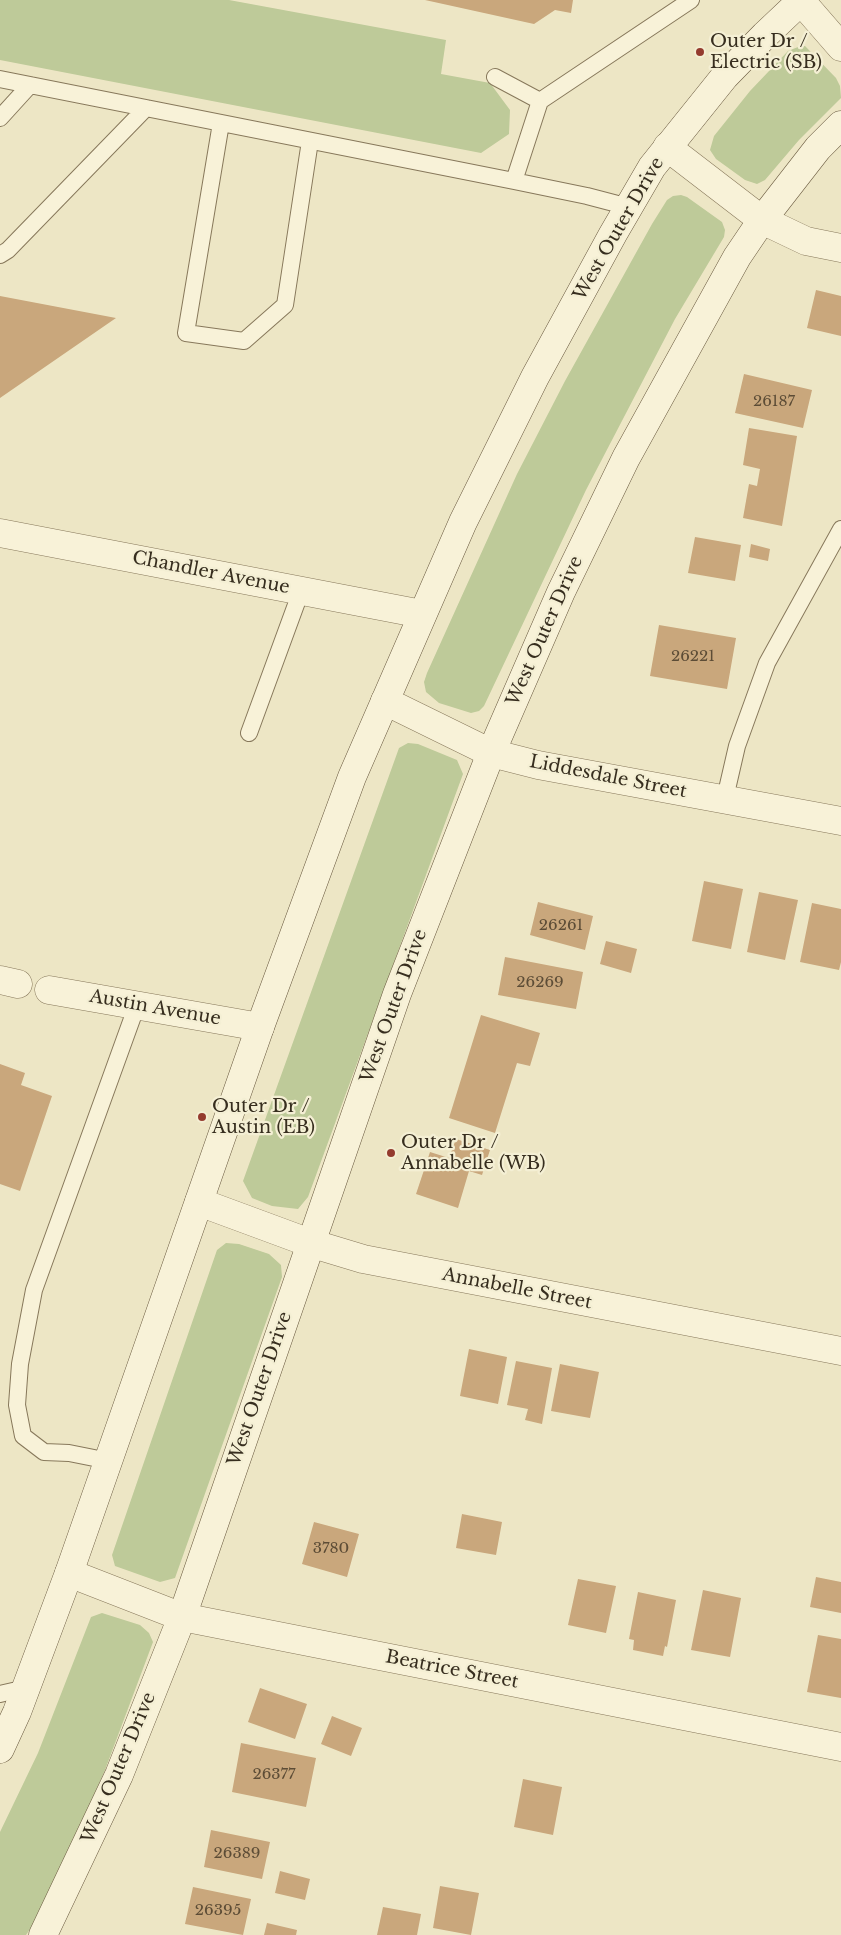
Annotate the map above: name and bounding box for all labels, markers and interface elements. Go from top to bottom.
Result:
place label: Outer Dr / Electric (SB) [710,31,822,74]
marker: Outer Dr / Electric (SB) [694,46,706,58]
street label: West Outer Drive [569,154,669,304]
house number: 26187 [753,393,795,411]
street label: Chandler Avenue [131,547,291,599]
street label: West Outer Drive [502,553,588,709]
house number: 26221 [671,648,715,666]
street label: Liddesdale Street [528,751,688,803]
house number: 26261 [539,917,583,935]
street label: West Outer Drive [356,926,432,1086]
house number: 26269 [516,974,564,992]
street label: Austin Avenue [88,986,222,1030]
place label: Outer Dr / Austin (EB) [212,1096,315,1138]
marker: Outer Dr / Austin (EB) [196,1111,208,1123]
place label: Outer Dr / Annabelle (WB) [401,1132,546,1174]
marker: Outer Dr / Annabelle (WB) [385,1147,397,1159]
street label: Annabelle Street [440,1264,594,1314]
street label: West Outer Drive [223,1309,297,1469]
house number: 3780 [313,1540,349,1558]
street label: Beatrice Street [384,1647,520,1693]
street label: West Outer Drive [77,1689,161,1847]
house number: 26377 [252,1766,296,1784]
house number: 26389 [214,1845,260,1863]
house number: 26395 [195,1902,241,1920]

